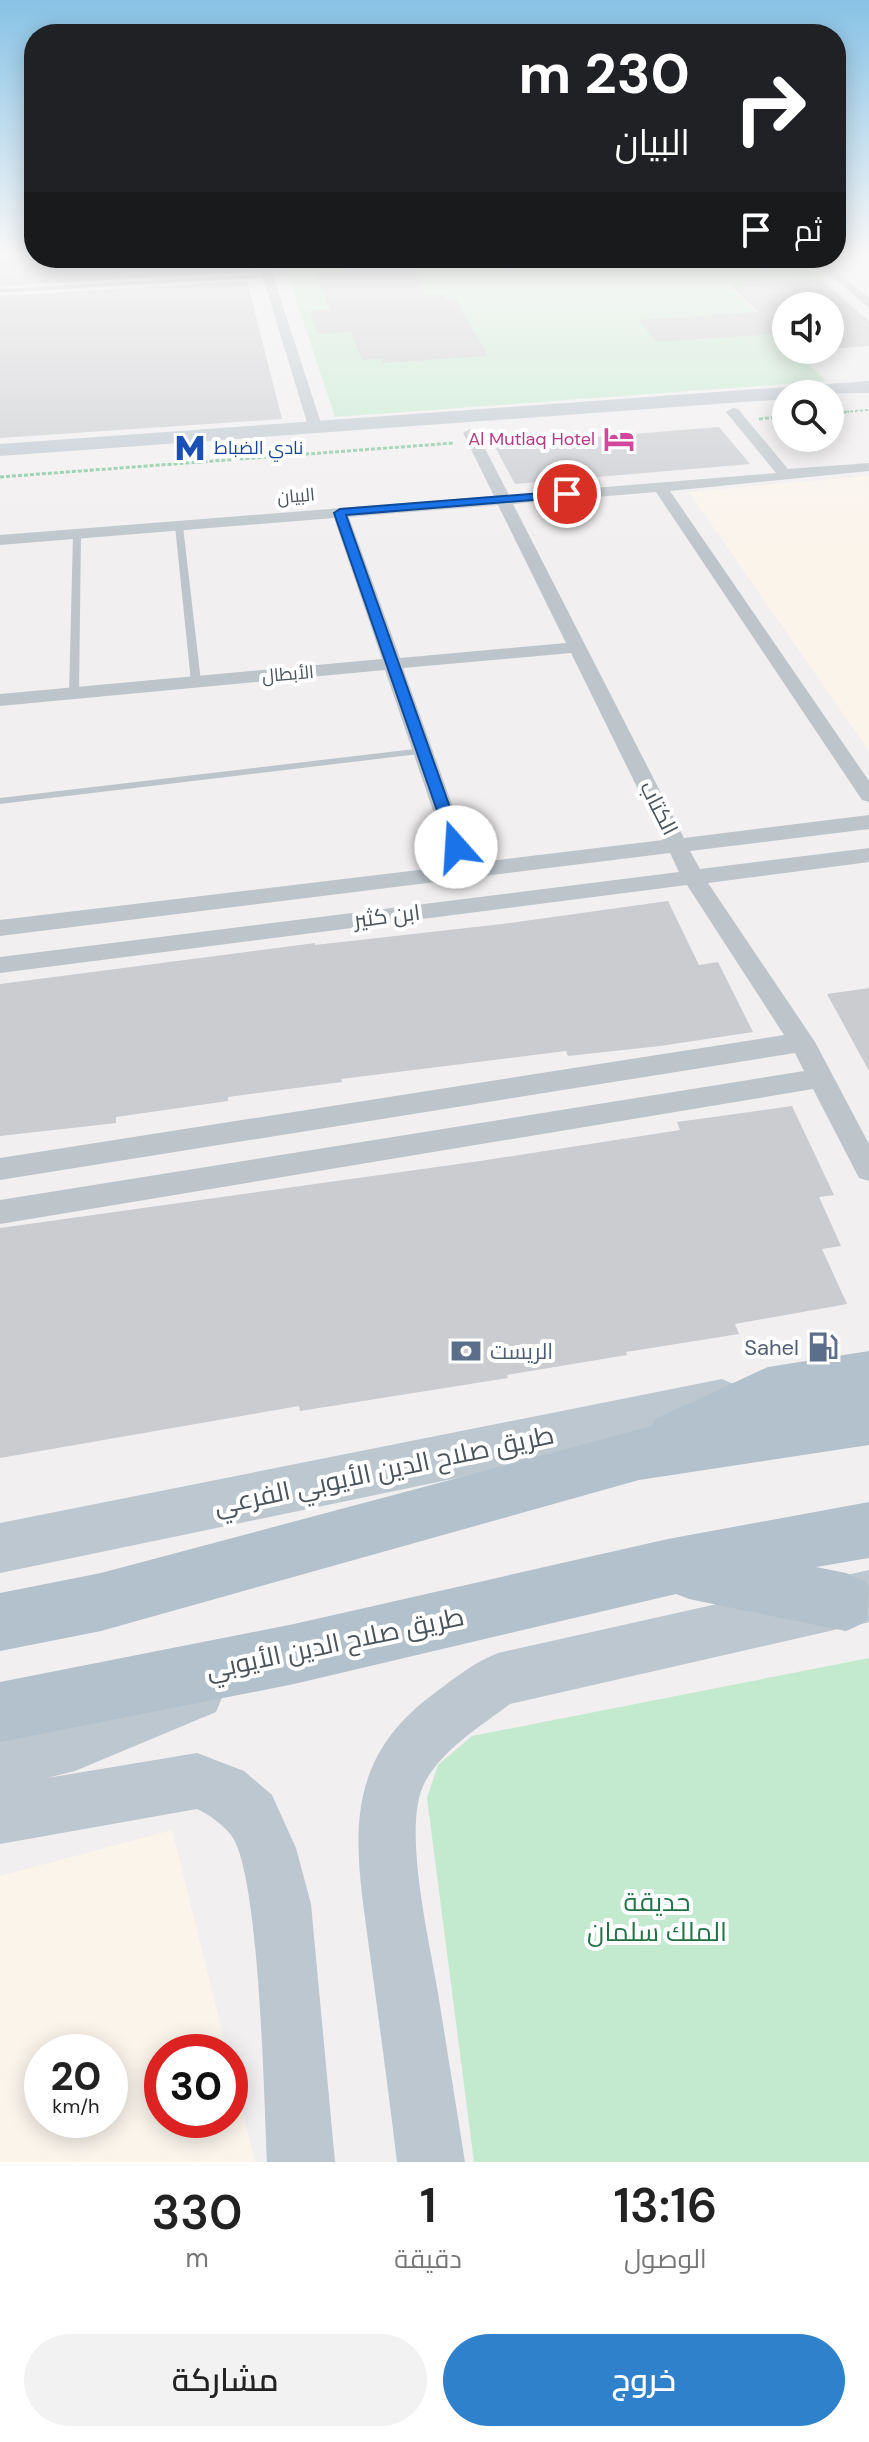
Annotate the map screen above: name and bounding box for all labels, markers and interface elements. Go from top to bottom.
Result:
text: 230 m [519,37,690,110]
icon: right [718,56,822,160]
text: البيان [615,119,690,166]
icon: arrive [734,208,778,252]
text: ثم [794,211,822,250]
map controls [772,292,844,452]
button: sound [772,292,844,364]
button: search [772,380,844,452]
hotel icon: Al Mutlaq Hotel [602,422,636,456]
place label: Al Mutlaq Hotel [468,427,595,451]
metro station icon: نادي الضباط [173,431,207,465]
place label: نادي الضباط [214,436,303,462]
pin [533,460,601,528]
icon: arrive [545,472,589,516]
street label: البيان [276,482,316,510]
street label: الأبطال [261,660,315,688]
street label: الكتاب [633,776,685,840]
position arrow [414,805,498,889]
street label: ابن كثير [350,898,422,935]
fuel station icon: Sahel [806,1330,840,1364]
place label: Sahel [744,1333,799,1362]
bank icon: الريست [449,1334,483,1368]
place label: الريست [490,1337,553,1366]
street label: طريق صلاح الدين الأيوبي الفرعي [211,1417,558,1527]
street label: طريق صلاح الدين الأيوبي [203,1599,468,1691]
park label: حديقة الملك سلمان [587,1885,727,1949]
speed limit sign: 30 [144,2034,248,2138]
text: 20 [50,2050,102,2102]
text: km/h [52,2093,100,2119]
text: 1 [420,2174,436,2237]
text: 13:16 [613,2174,717,2237]
text: 330 [152,2181,243,2244]
text: m [186,2241,209,2275]
text: دقيقة [394,2242,462,2276]
text: الوصول [624,2242,707,2276]
button: مشاركة [24,2334,427,2426]
button: خروج [443,2334,845,2426]

